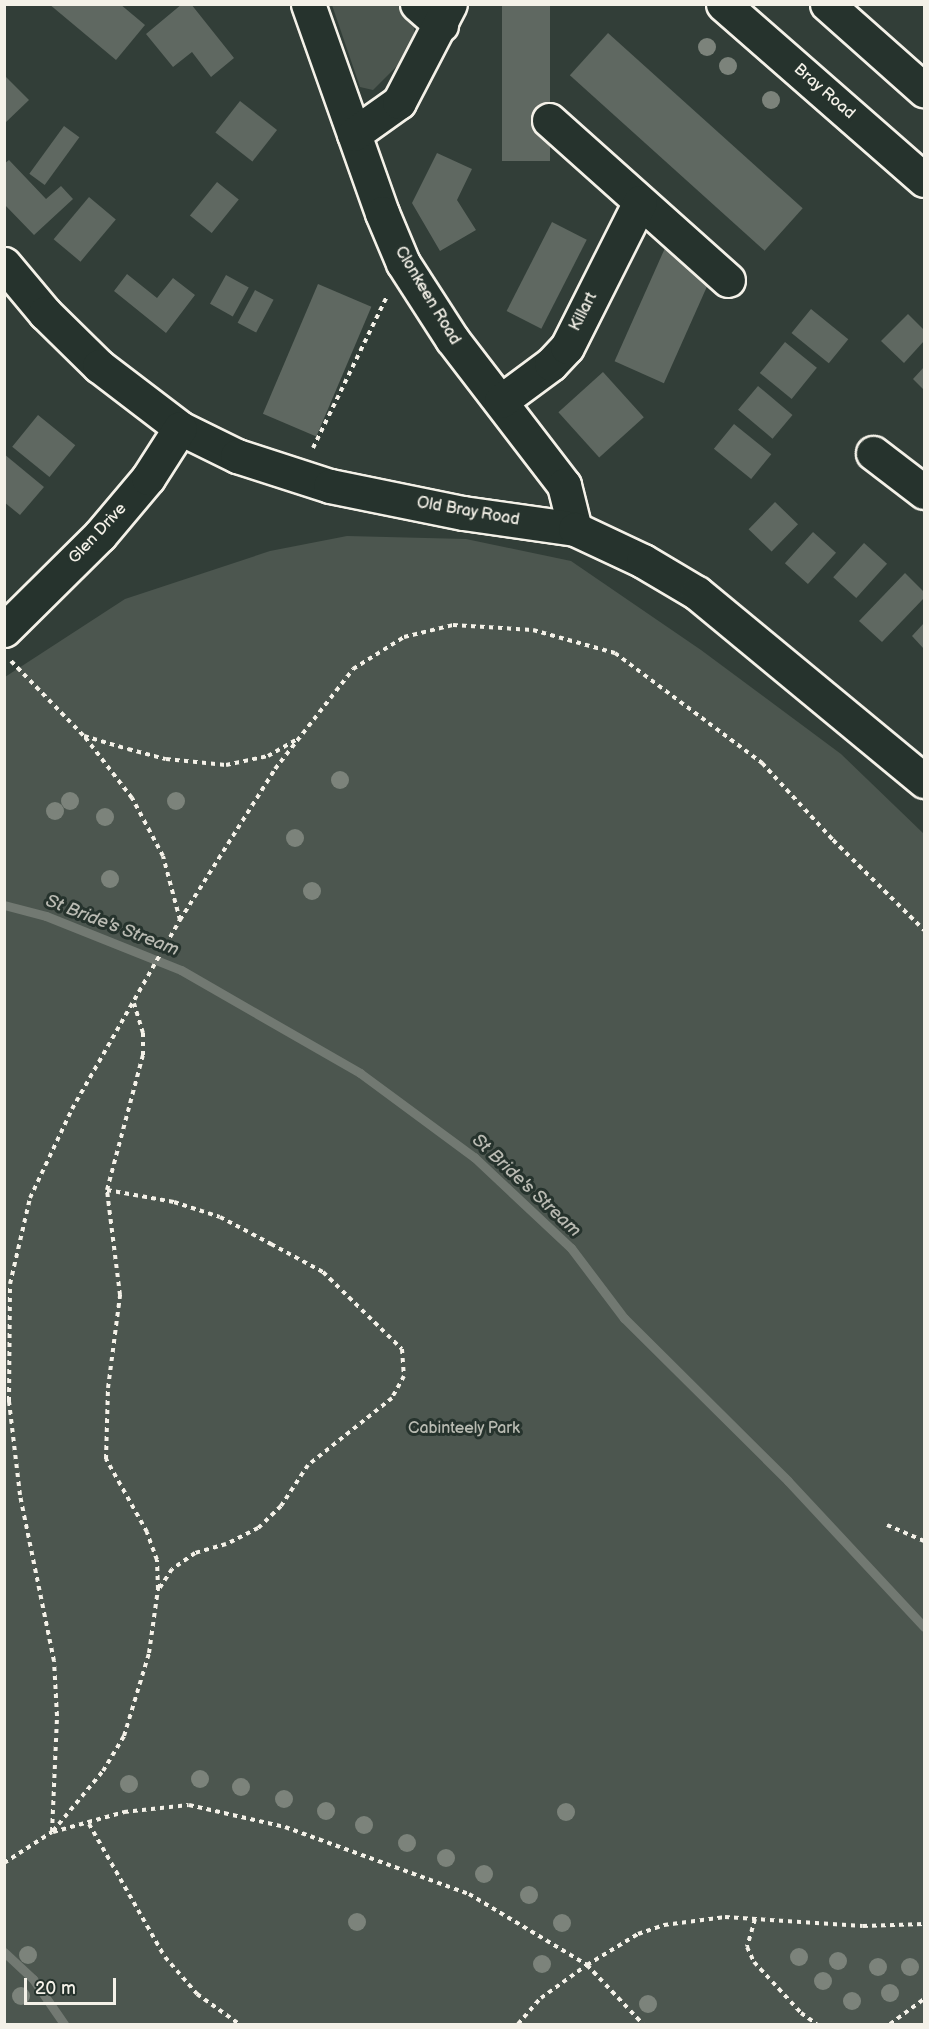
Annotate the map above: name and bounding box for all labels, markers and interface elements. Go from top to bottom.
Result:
street label: Bray Road [789,60,859,124]
street label: Clonkeen Road [390,243,464,349]
street label: Killart [566,289,602,335]
street label: Old Bray Road [415,493,521,531]
street label: Glen Drive [65,500,131,568]
water label: St Bride's Stream [42,891,182,961]
water label: St Bride's Stream [467,1130,585,1242]
park label: Cabinteely Park [408,1419,520,1439]
scale bar [27,1966,118,2004]
text: 20 m [35,1978,76,1999]

